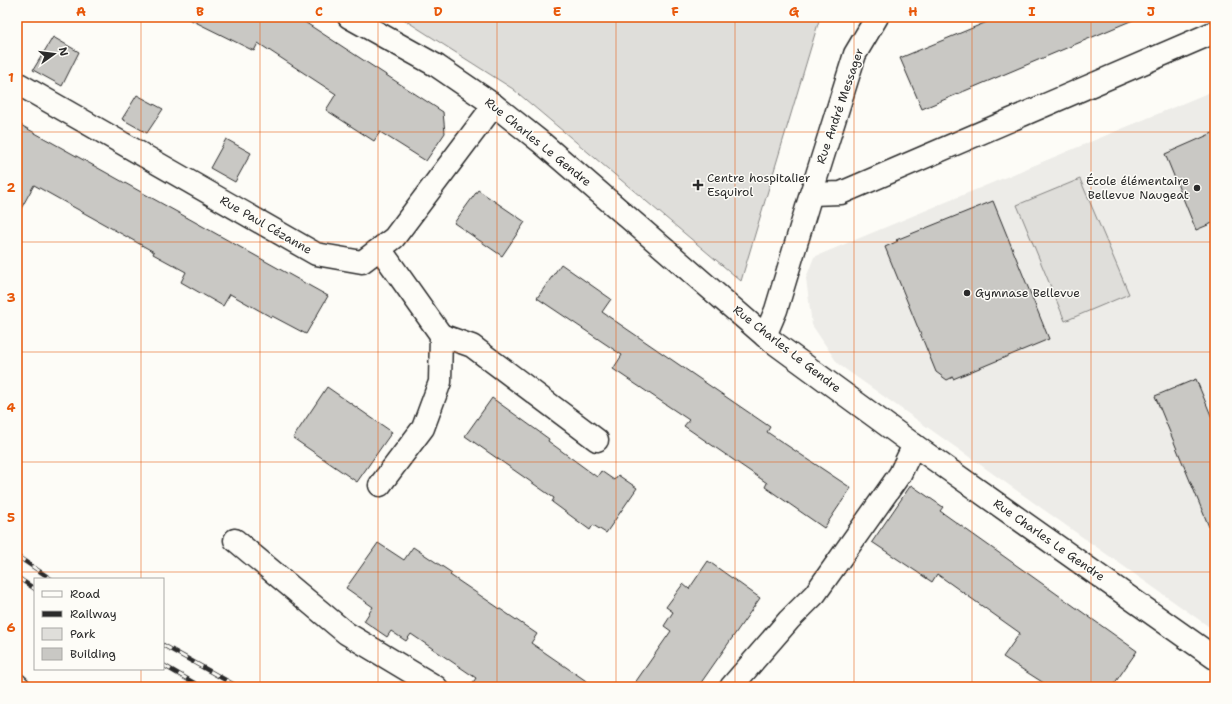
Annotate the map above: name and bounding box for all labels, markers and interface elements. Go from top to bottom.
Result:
text: A [76,3,86,20]
text: B [196,3,204,20]
text: C [315,3,323,20]
text: D [433,3,443,20]
text: E [553,3,562,20]
text: F [671,3,679,20]
text: G [789,3,800,20]
text: H [908,3,918,20]
text: I [1028,3,1036,20]
text: J [1147,3,1155,20]
north arrow [34,34,74,74]
text: N [55,46,72,58]
street label: Rue André Messager [813,46,867,166]
text: 1 [8,69,14,86]
street label: Rue Charles Le Gendre [481,94,595,190]
place label: Centre hospitalier Esquirol [707,170,811,200]
place label: École élémentaire Bellevue Naugeat [1086,173,1189,203]
text: 2 [6,179,16,196]
marker: Centre hospitalier Esquirol [692,179,704,191]
marker: École élémentaire Bellevue Naugeat [1192,183,1202,193]
street label: Rue Paul Cézanne [217,192,315,258]
place label: Gymnase Bellevue [975,285,1080,301]
marker: Gymnase Bellevue [962,288,972,298]
text: 3 [6,289,16,306]
street label: Rue Charles Le Gendre [730,302,844,396]
text: 4 [6,399,16,416]
street label: Rue Charles Le Gendre [990,495,1108,585]
text: 5 [7,509,15,526]
legend [34,578,164,670]
text: Road [70,586,101,602]
text: Railway [70,606,117,622]
text: 6 [6,619,16,636]
text: Park [70,626,96,642]
text: Building [70,646,116,662]

